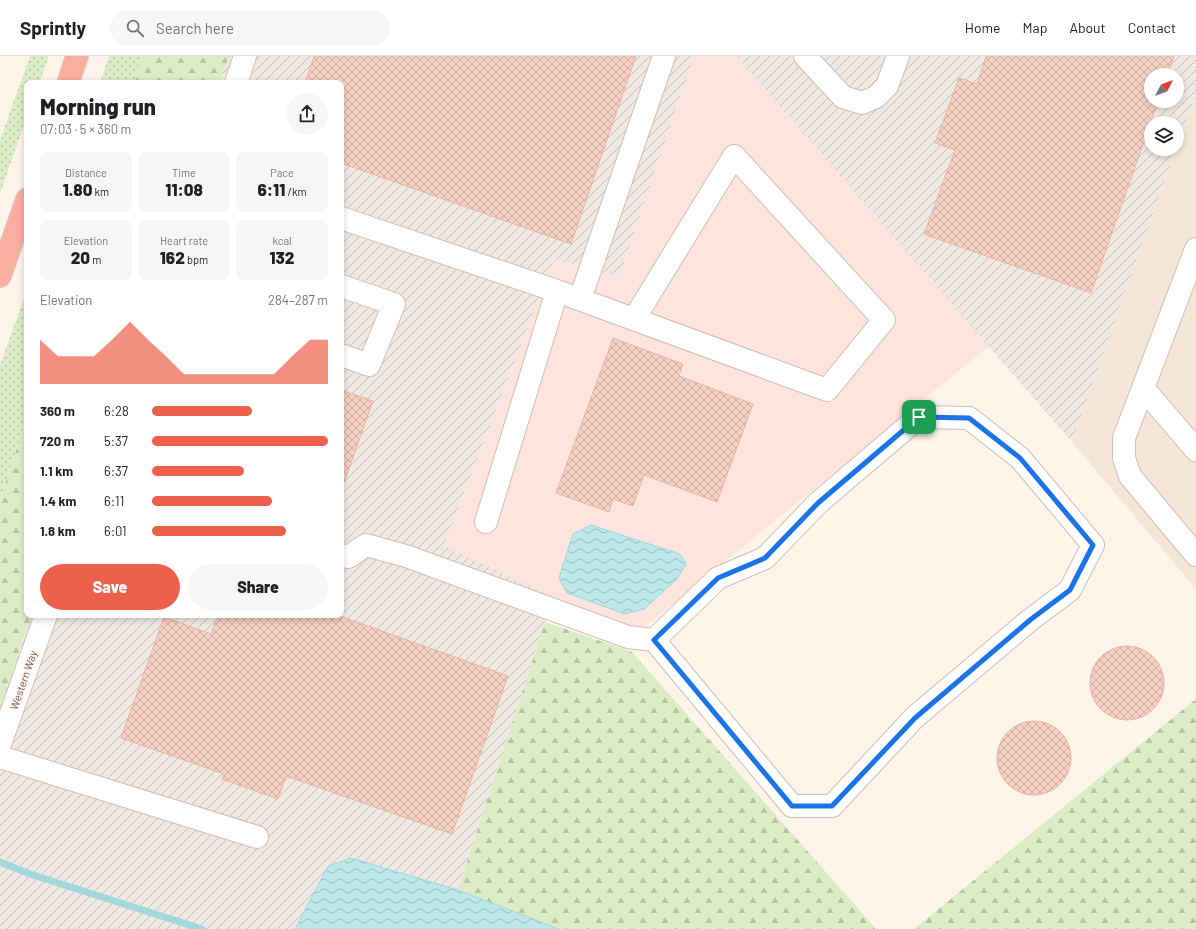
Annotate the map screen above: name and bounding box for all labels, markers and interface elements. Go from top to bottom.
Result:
search box [110,10,390,46]
text: Sprintly [20,16,86,39]
icon: search [124,17,146,39]
text: Search here [156,19,234,37]
text: Home [965,19,1001,36]
text: Map [1023,19,1047,36]
text: About [1069,19,1106,36]
text: Contact [1128,19,1176,36]
north arrow [1144,68,1184,108]
map controls [1144,68,1184,156]
text: Morning run [40,93,156,119]
button: share [286,93,328,135]
button: layers [1144,116,1184,156]
text: 07:03 · 5 × 360 m [40,121,131,137]
text: Distance [65,166,107,179]
text: Time [172,166,196,179]
text: Pace [270,166,294,179]
text: 1.80 [63,179,92,199]
text: 11:08 [165,179,203,199]
text: 6:11 [257,179,285,199]
text: km [92,185,109,198]
text: /km [285,185,307,198]
text: Elevation [64,234,108,247]
text: Heart rate [160,234,208,247]
text: kcal [272,234,292,247]
text: 20 [71,247,90,267]
text: 162 [160,247,185,267]
text: 132 [269,247,295,267]
text: m [90,253,101,266]
text: bpm [185,253,208,266]
text: Elevation [40,292,92,308]
text: 284–287 m [268,292,328,308]
pin [902,400,936,434]
text: 360 m [40,403,75,419]
text: 6:28 [104,403,129,419]
icon: arrive [908,406,930,428]
text: 720 m [40,433,75,449]
text: 5:37 [104,433,128,449]
text: 1.1 km [40,463,73,479]
text: 6:37 [104,463,128,479]
text: 1.4 km [40,493,76,509]
text: 6:11 [104,493,124,509]
text: 1.8 km [40,523,76,539]
text: 6:01 [104,523,127,539]
button: Save [40,564,180,610]
button: Share [188,564,328,610]
street label: Western Way [7,649,39,711]

